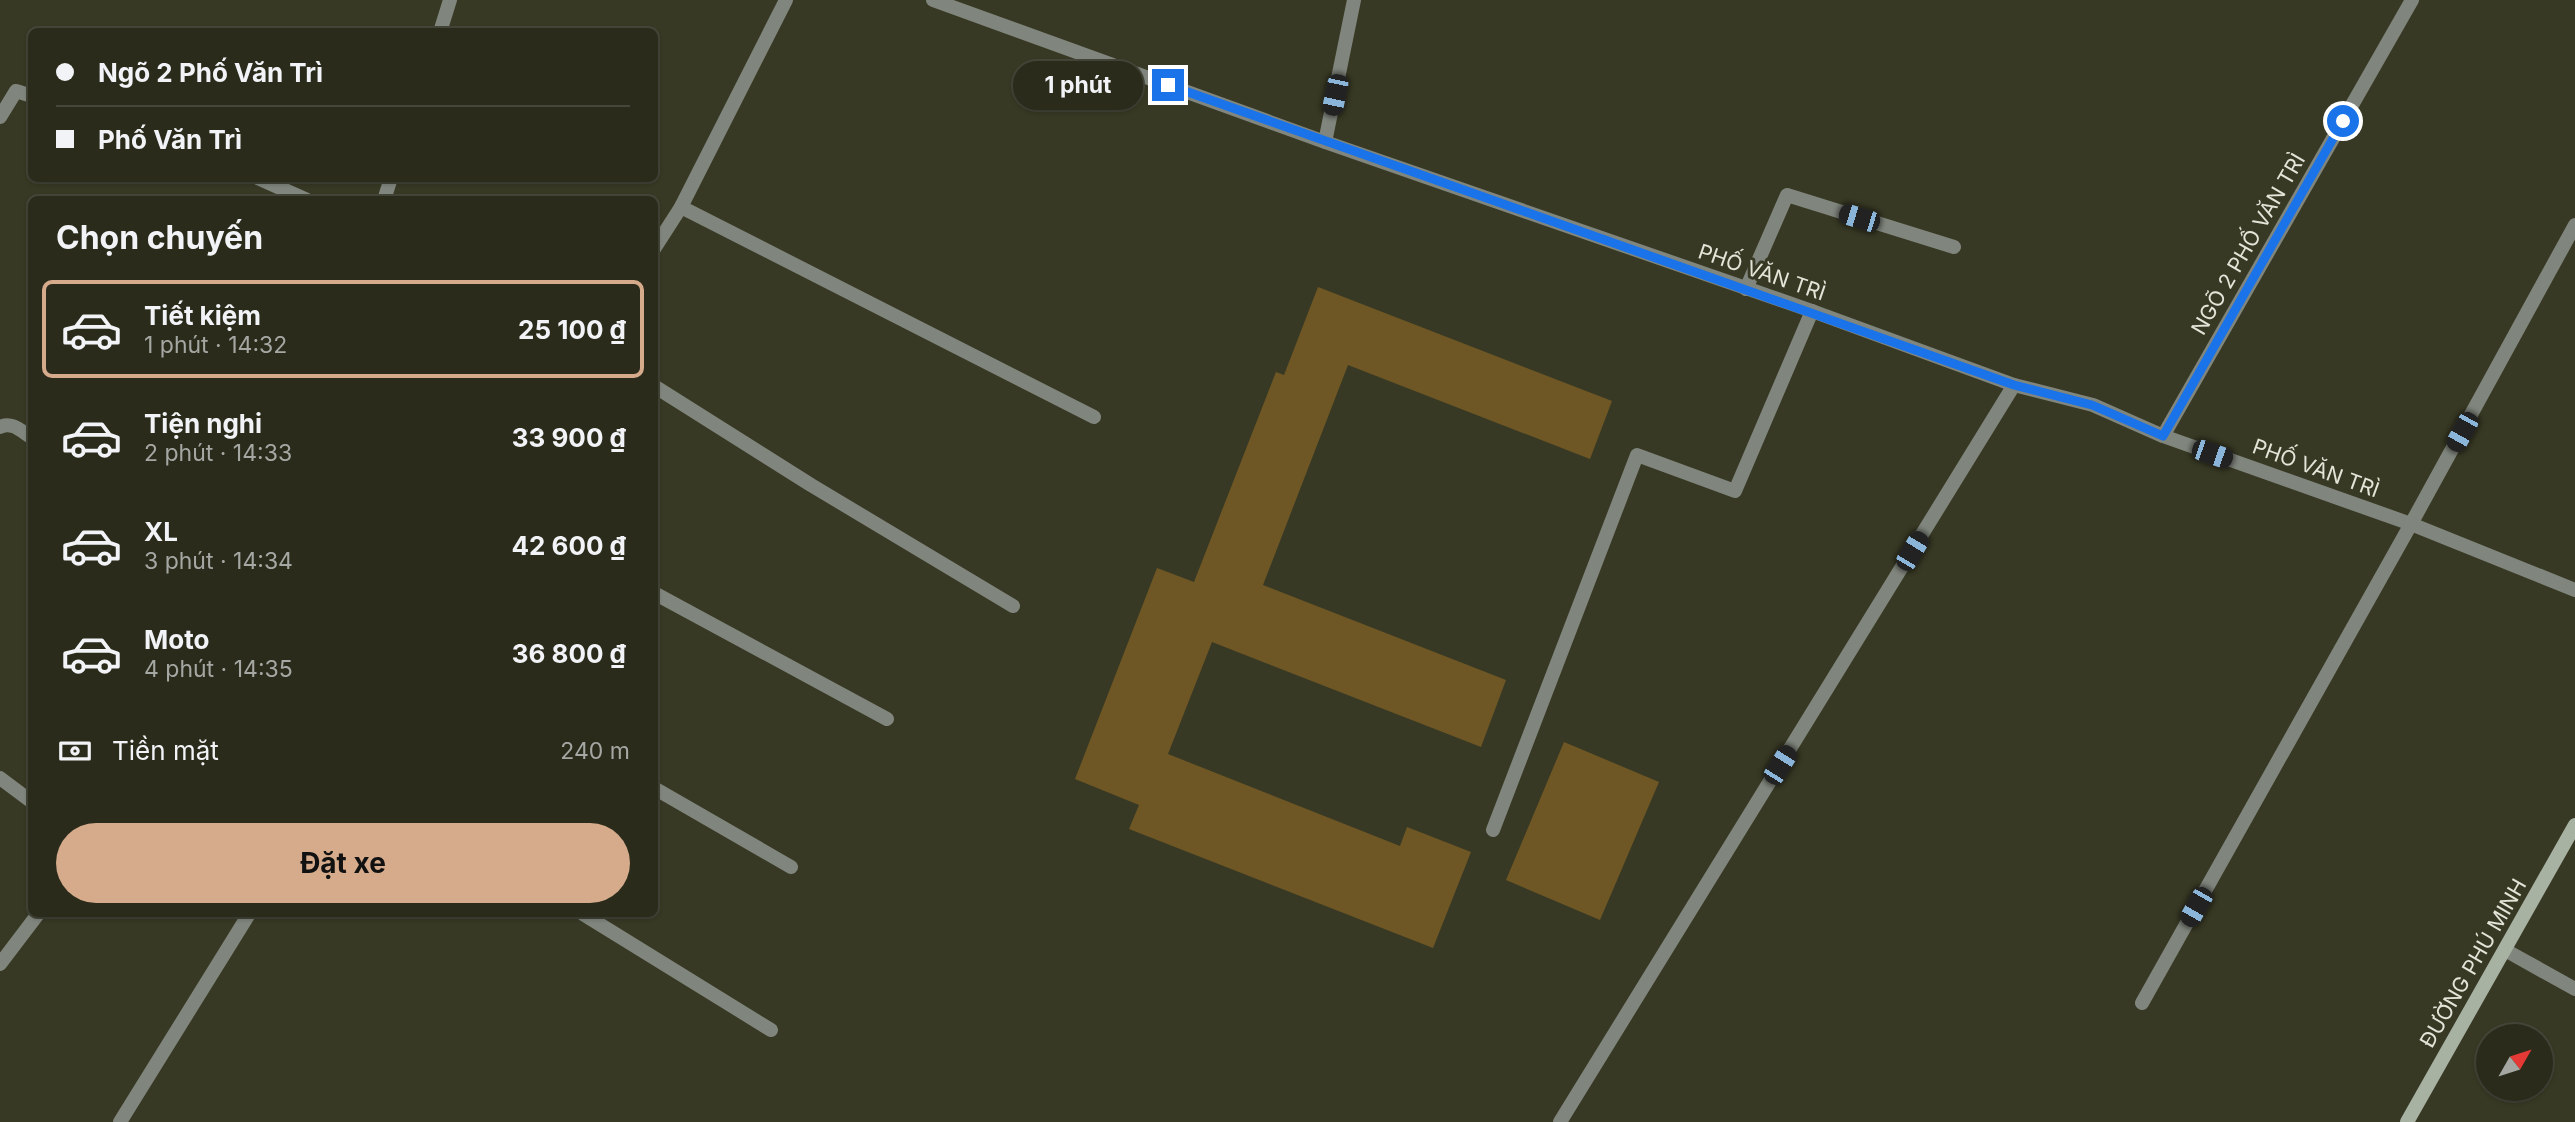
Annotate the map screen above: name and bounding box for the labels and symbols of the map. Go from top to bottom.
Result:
callout: 1 phút [1014,60,1144,110]
route end [1152,69,1184,101]
car [1321,72,1350,118]
route start [2327,105,2359,137]
street label: NGÕ 2 PHỐ VĂN TRÌ [2182,147,2310,339]
car [1836,202,1883,234]
street label: PHỐ VĂN TRÌ [1695,235,1830,305]
car [2443,409,2482,455]
street label: PHỐ VĂN TRÌ [2249,430,2384,502]
car [2189,437,2236,471]
car [1893,528,1932,574]
car [1760,742,1801,788]
street label: ĐƯỜNG PHÚ MINH [2414,874,2532,1052]
car [2177,884,2216,930]
north arrow [2476,1024,2553,1101]

